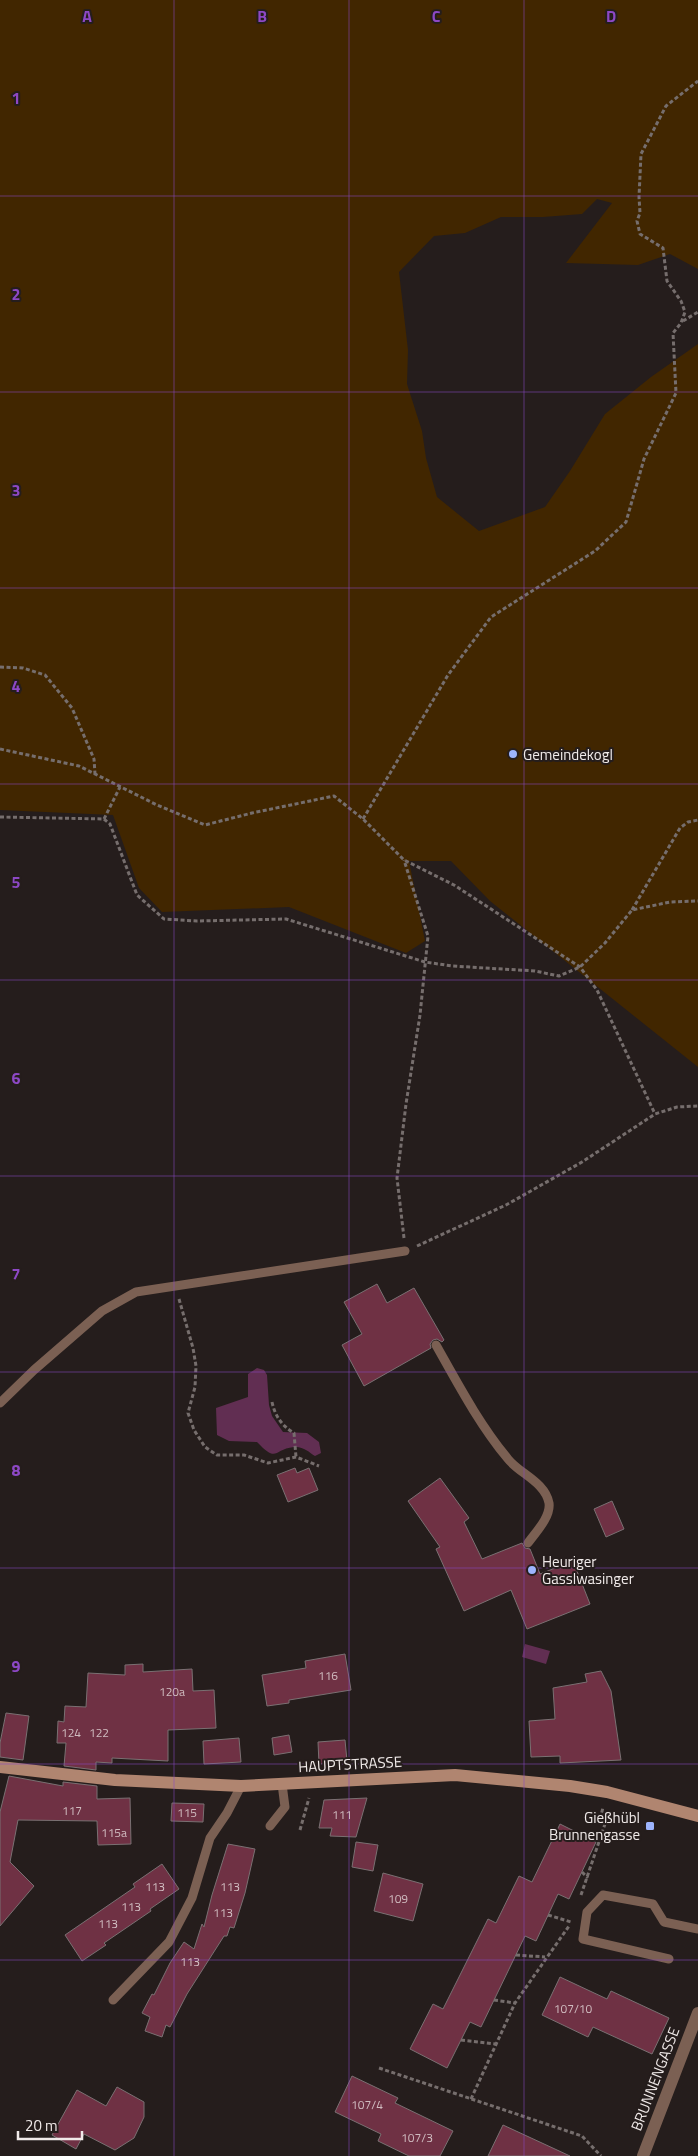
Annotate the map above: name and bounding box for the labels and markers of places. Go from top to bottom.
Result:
place label: Gemeindekogl [523,743,613,766]
marker: Gemeindekogl [507,748,519,760]
place label: Heuriger Gasslwasinger [542,1550,634,1590]
marker: Heuriger Gasslwasinger [526,1564,538,1576]
place label: Gießhübl Brunnengasse [549,1806,640,1846]
marker: Gießhübl Brunnengasse [644,1820,656,1832]

